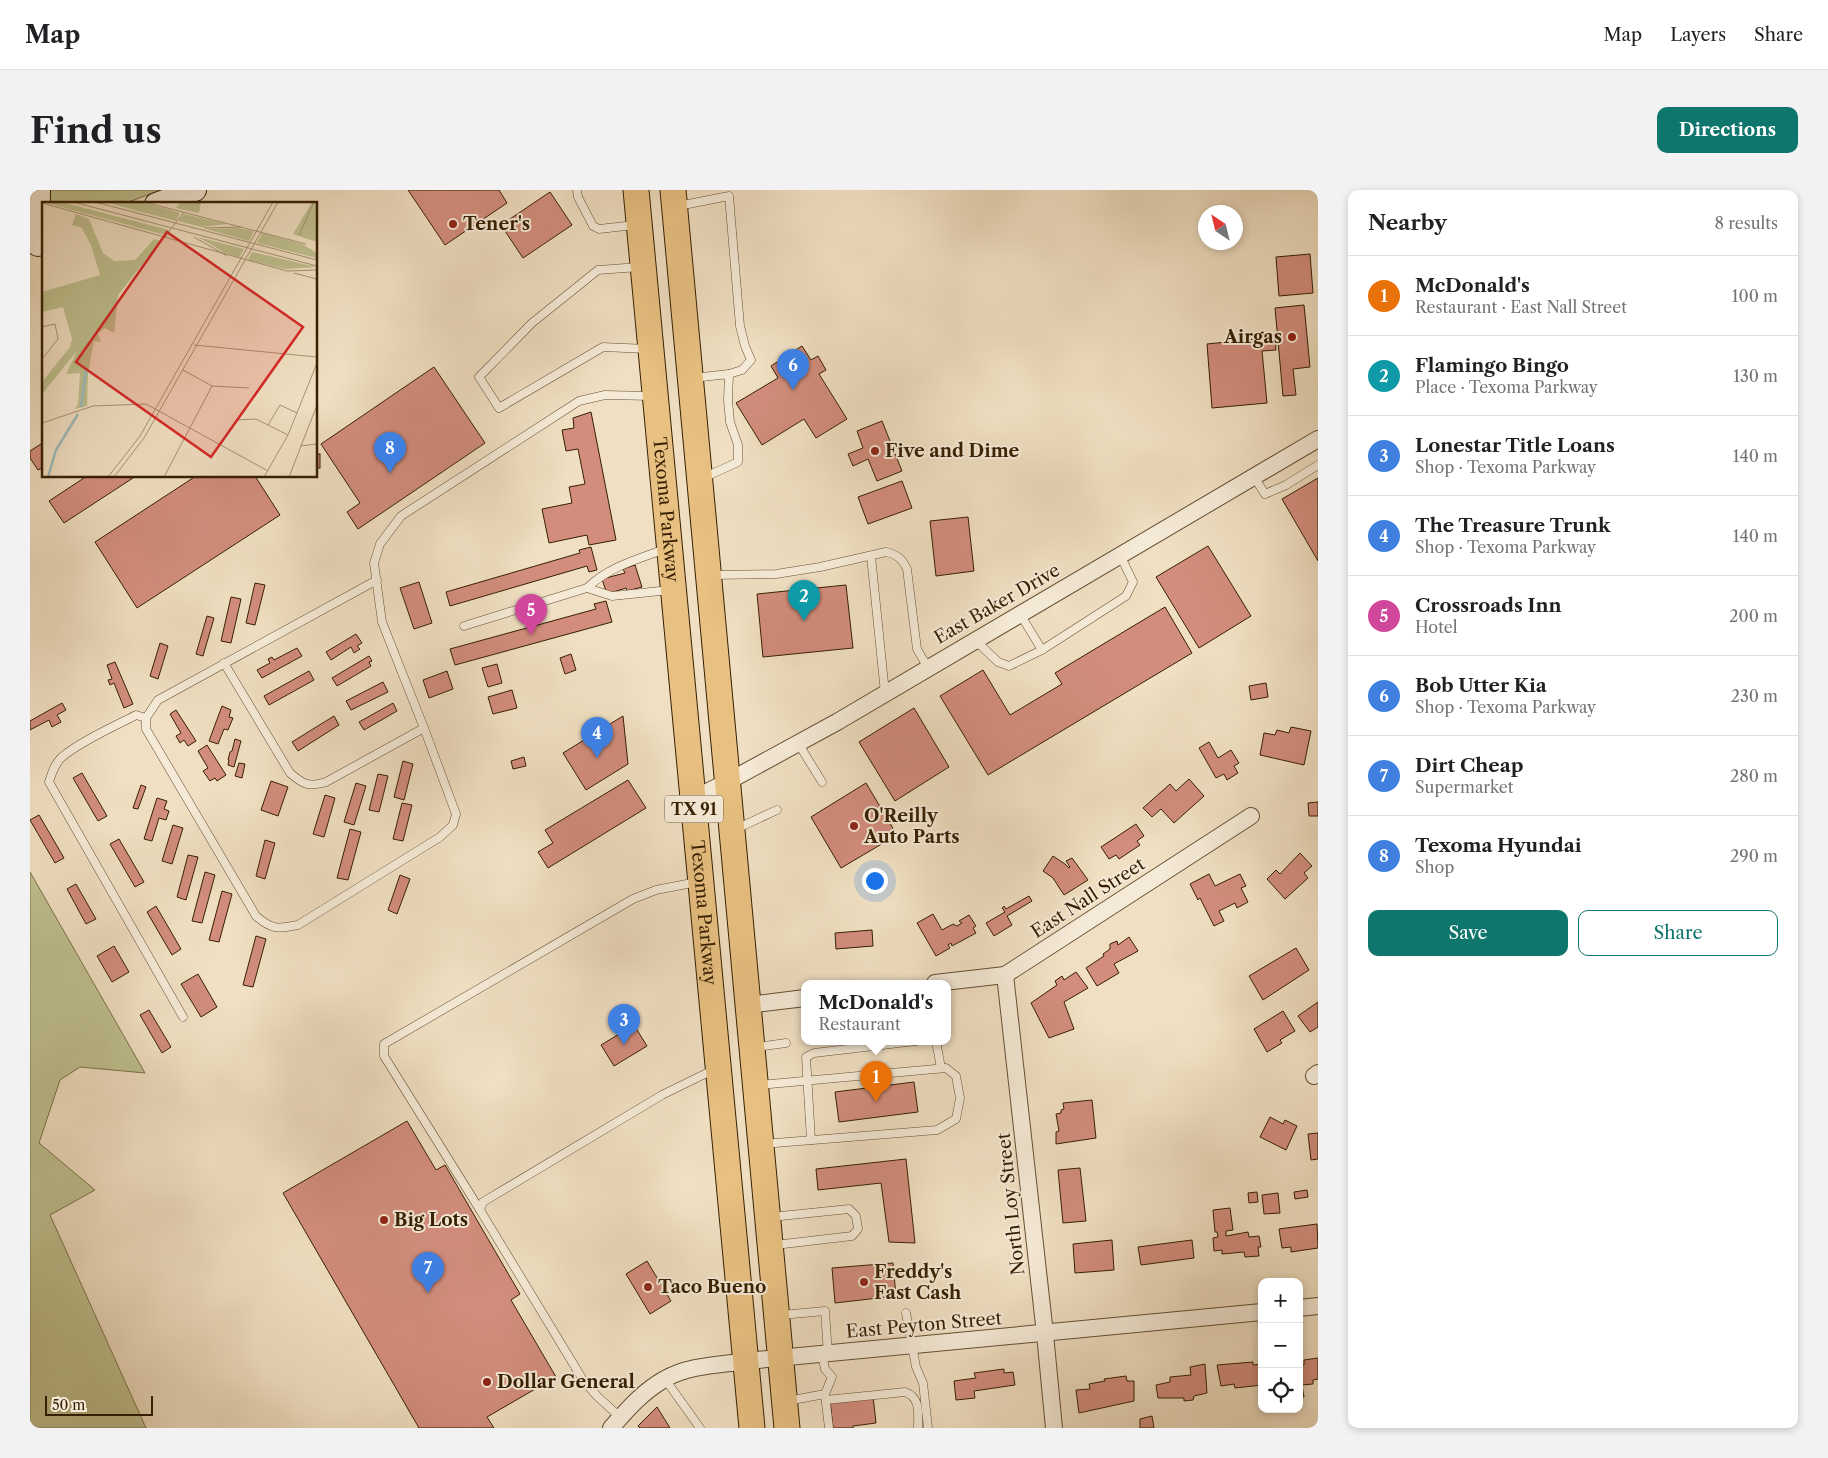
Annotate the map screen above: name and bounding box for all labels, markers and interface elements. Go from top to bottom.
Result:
text: Map [25,20,80,49]
text: Map [1604,24,1642,46]
text: Layers [1670,24,1726,46]
text: Share [1754,24,1803,46]
button: Directions [1657,107,1798,153]
text: Find us [30,109,162,152]
inset map [42,202,318,478]
north arrow [1198,205,1243,250]
text: Nearby [1368,210,1447,235]
place label: Tener's [463,213,530,235]
text: 8 results [1715,213,1778,233]
marker: Tener's [447,218,459,230]
text: McDonald's [1415,274,1530,297]
text: 1 [1380,286,1388,306]
text: 100 m [1732,286,1778,306]
text: Restaurant · East Nall Street [1415,297,1627,317]
place label: Airgas [1223,326,1282,348]
marker: Airgas [1286,331,1298,343]
pin: 6 [777,349,809,390]
text: Flamingo Bingo [1415,354,1569,377]
text: 2 [1379,366,1389,386]
text: 130 m [1733,366,1778,386]
text: Place · Texoma Parkway [1415,377,1598,397]
pin: 8 [374,432,406,473]
text: Lonestar Title Loans [1415,434,1615,457]
street label: Texoma Parkway [648,436,684,584]
place label: Five and Dime [885,440,1020,462]
marker: Five and Dime [869,445,881,457]
text: 3 [1379,446,1389,466]
text: 140 m [1733,446,1778,466]
text: Shop · Texoma Parkway [1415,457,1596,477]
text: The Treasure Trunk [1415,514,1610,537]
text: 4 [1379,526,1389,546]
text: 140 m [1733,526,1778,546]
text: Shop · Texoma Parkway [1415,537,1596,557]
street label: East Baker Drive [930,559,1064,649]
pin: 2 [788,580,820,621]
pin: 5 [515,594,547,635]
text: Crossroads Inn [1415,594,1562,617]
text: 5 [1380,606,1388,626]
text: 200 m [1729,606,1778,626]
text: Hotel [1415,617,1458,637]
text: Bob Utter Kia [1415,674,1547,697]
text: 6 [1379,686,1389,706]
text: 230 m [1731,686,1778,706]
text: Shop · Texoma Parkway [1415,697,1596,717]
pin: 4 [581,717,613,758]
text: Dirt Cheap [1415,754,1523,777]
text: 7 [1380,766,1388,786]
text: 280 m [1730,766,1778,786]
text: Supermarket [1415,777,1513,797]
road number: TX 91 [665,796,723,822]
place label: O'Reilly Auto Parts [863,805,960,848]
marker: O'Reilly Auto Parts [848,820,860,832]
text: Texoma Hyundai [1415,834,1582,857]
street label: Texoma Parkway [686,839,722,987]
text: 8 [1379,846,1389,866]
text: 290 m [1730,846,1778,866]
street label: East Nall Street [1027,853,1150,943]
text: Shop [1415,857,1454,877]
your location [862,868,888,894]
button: Save [1368,910,1568,956]
button: Share [1578,910,1778,956]
popup [801,980,951,1045]
text: McDonald's [819,991,933,1014]
pin: 3 [608,1004,640,1045]
text: Restaurant [819,1014,901,1034]
pin: 1 [860,1061,892,1102]
street label: North Loy Street [993,1131,1029,1276]
place label: Big Lots [394,1209,468,1231]
marker: Big Lots [378,1214,390,1226]
pin: 7 [412,1252,444,1293]
place label: Freddy's Fast Cash [874,1261,962,1304]
place label: Taco Bueno [658,1276,767,1298]
marker: Freddy's Fast Cash [858,1276,870,1288]
map controls [1258,1278,1303,1413]
button: + [1258,1278,1303,1323]
marker: Taco Bueno [642,1281,654,1293]
street label: East Peyton Street [845,1307,1004,1343]
button: − [1258,1323,1303,1368]
button: locate [1258,1368,1303,1413]
place label: Dollar General [497,1371,635,1393]
marker: Dollar General [481,1376,493,1388]
scale bar [45,1393,152,1416]
text: 50 m [52,1396,85,1414]

